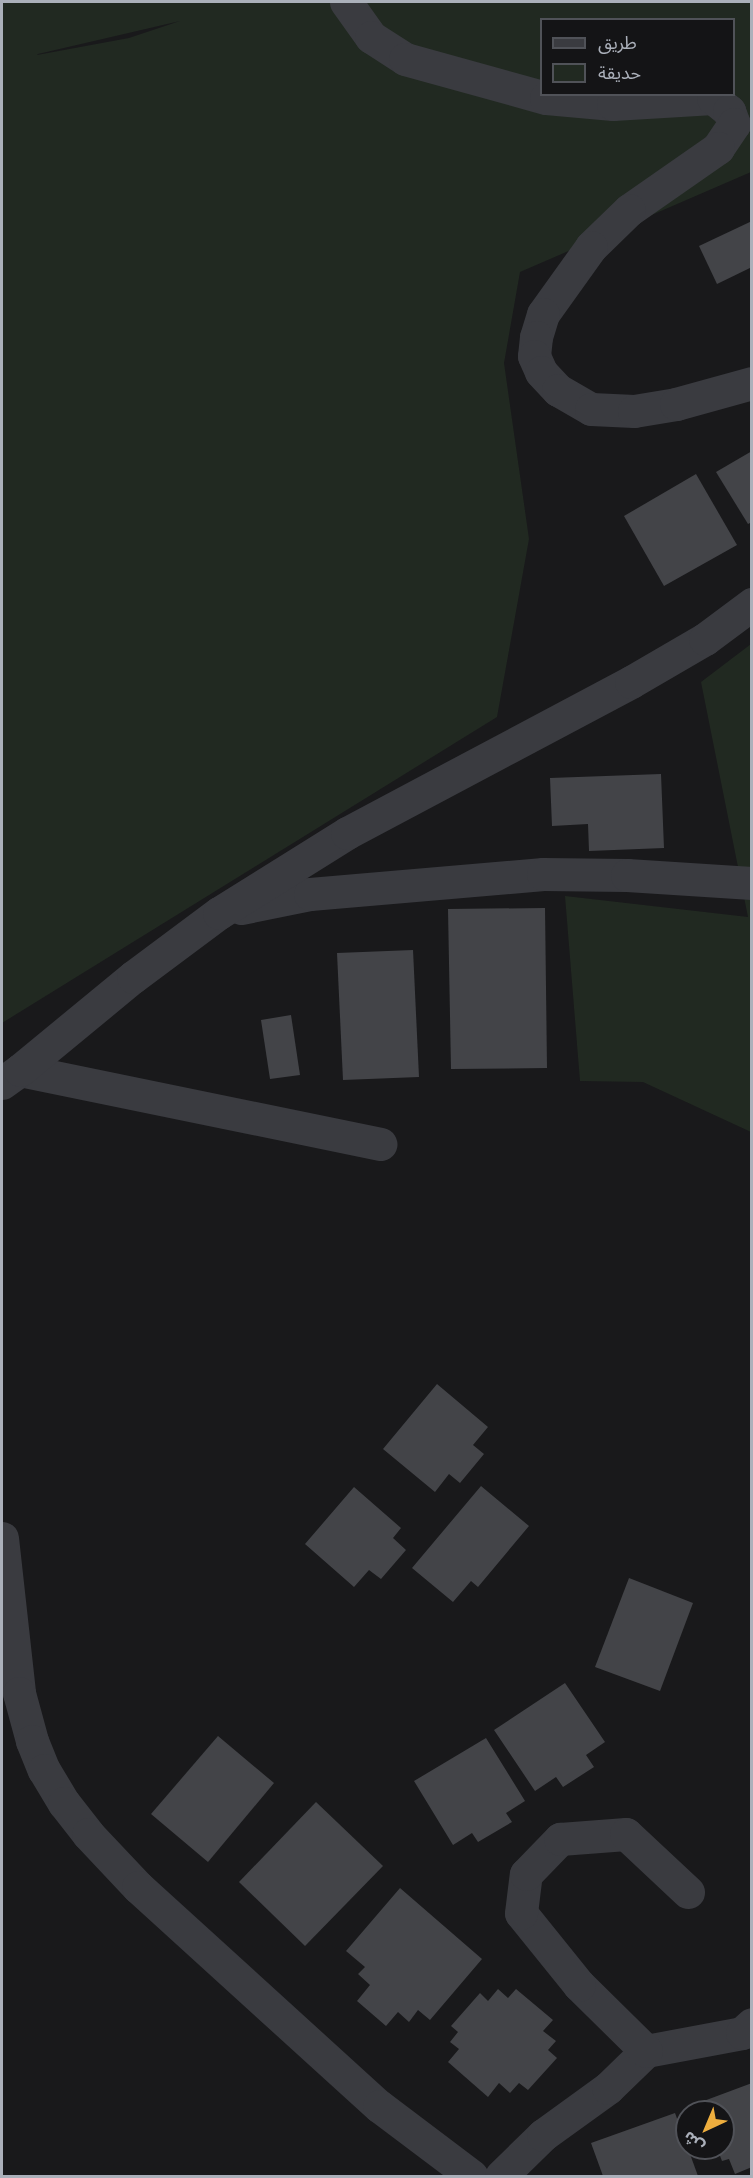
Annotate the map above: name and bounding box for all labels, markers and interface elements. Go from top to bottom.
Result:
legend [540,18,735,96]
text: طريق [598,32,637,54]
text: حديقة [598,62,641,84]
north arrow [675,2100,735,2160]
text: ش [679,2127,708,2156]

